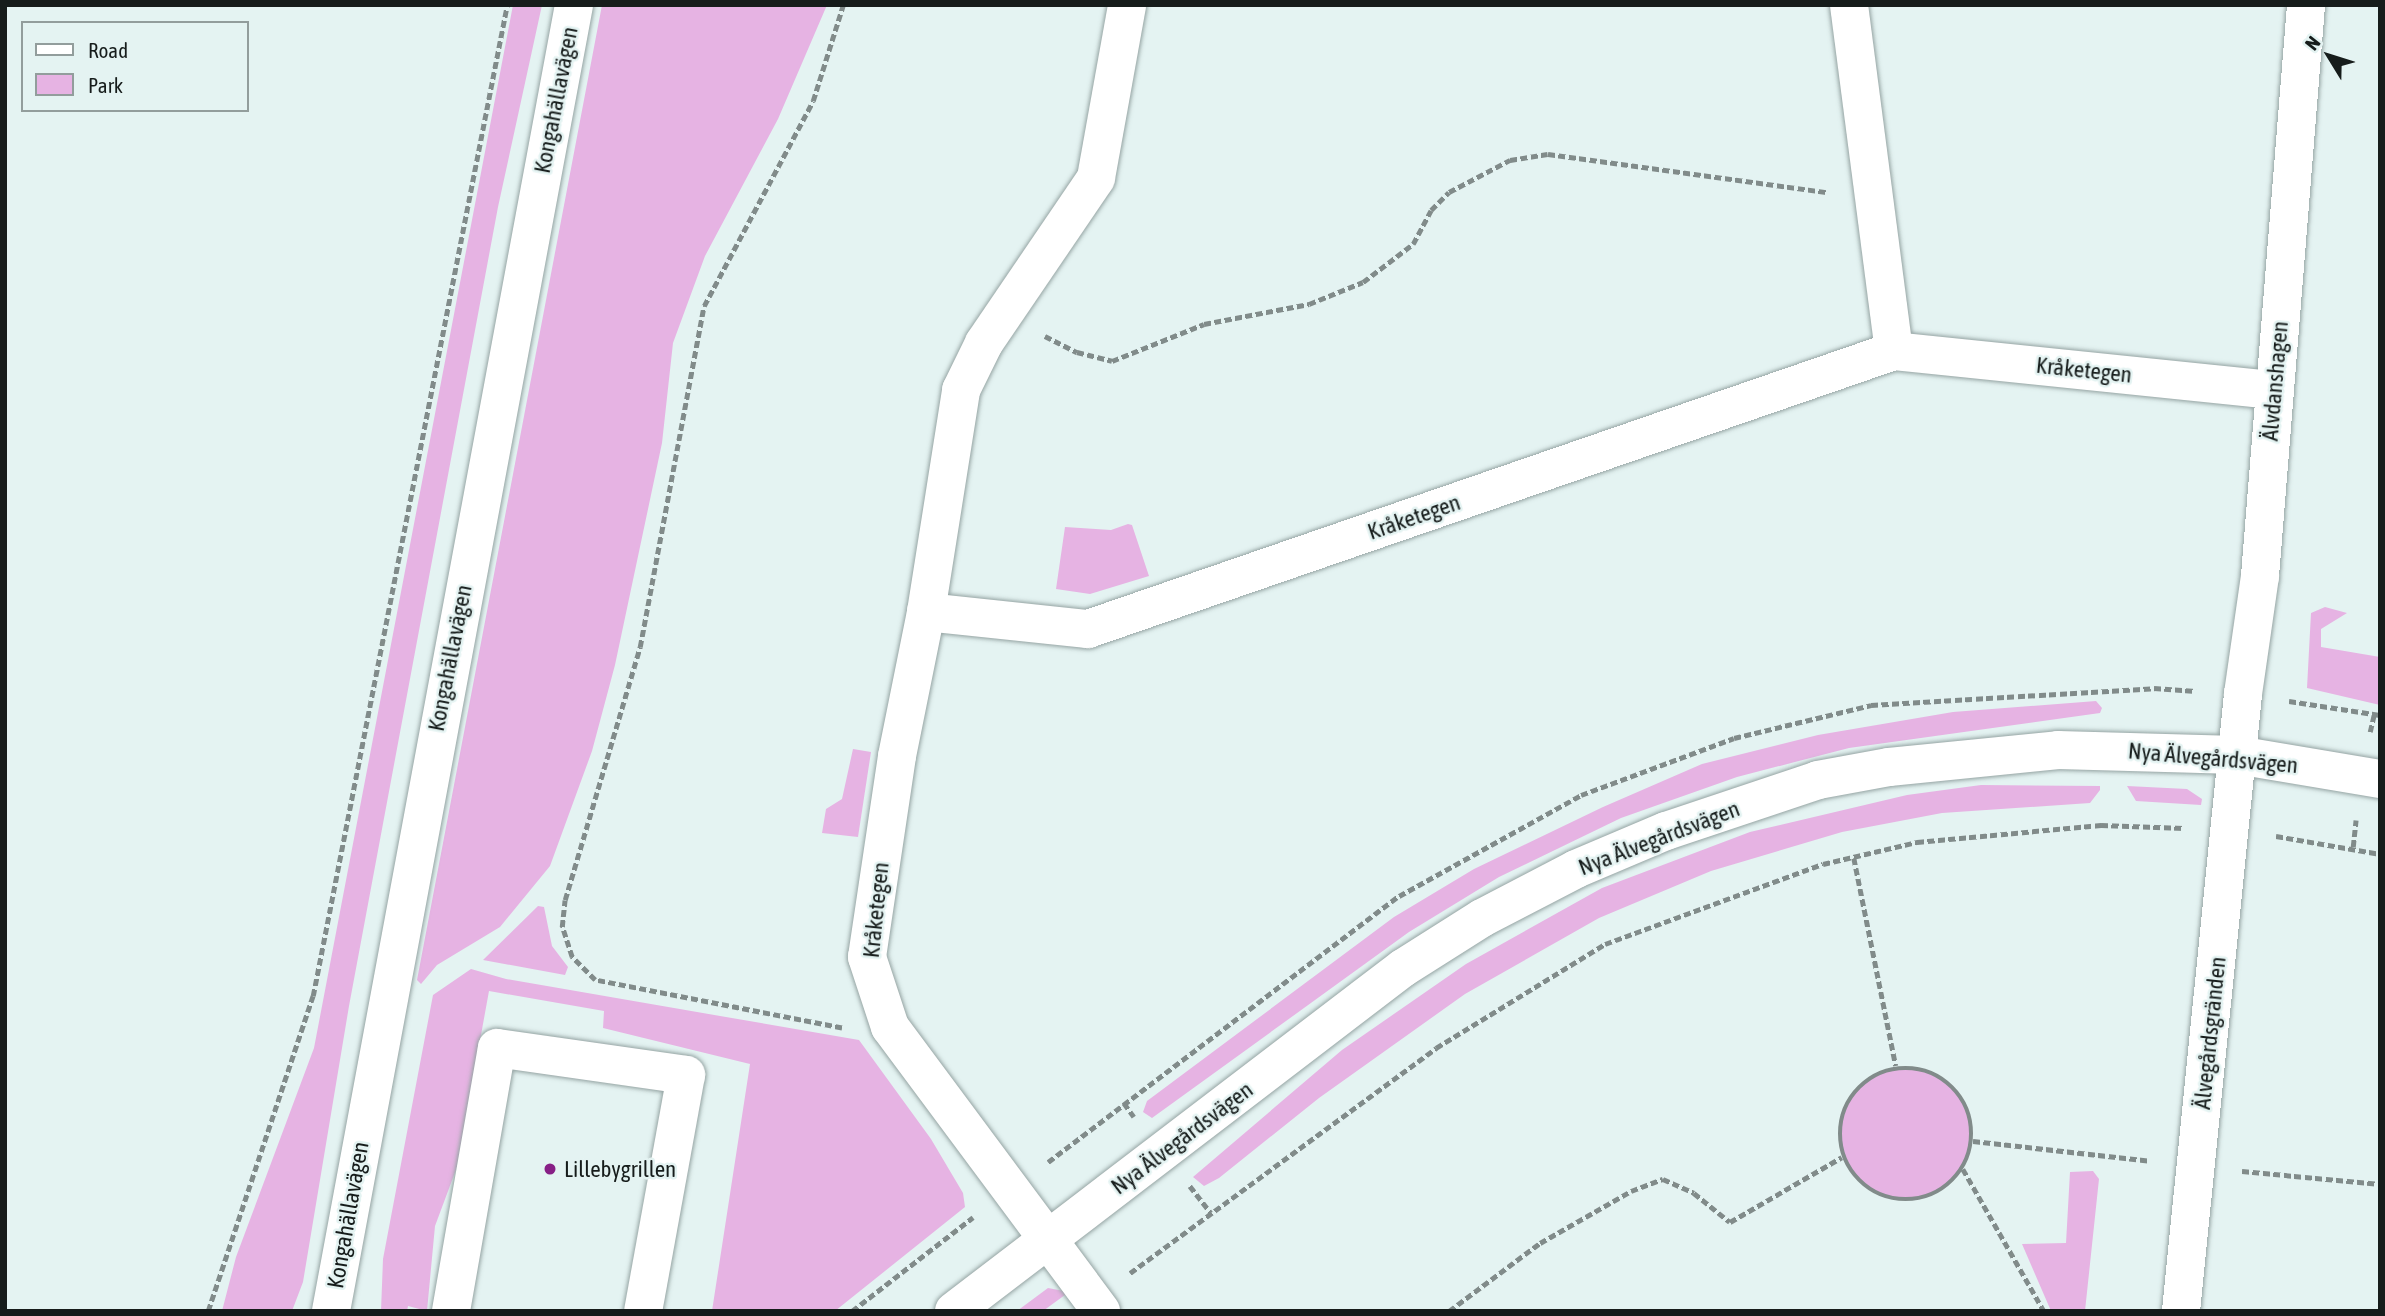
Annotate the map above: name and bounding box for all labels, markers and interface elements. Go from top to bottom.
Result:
legend [21,21,248,112]
north arrow [2294,21,2364,91]
street label: Kongahällavägen [528,24,584,176]
text: N [2300,32,2325,54]
text: Road [88,38,128,62]
text: Park [88,73,123,97]
street label: Älvdanshagen [2256,320,2294,442]
street label: Kråketegen [2035,351,2133,389]
street label: Kråketegen [1364,488,1464,546]
street label: Kongahällavägen [422,582,478,734]
street label: Nya Älvegårdsvägen [2127,737,2299,779]
street label: Nya Älvegårdsvägen [1575,795,1743,881]
street label: Kråketegen [857,861,895,959]
street label: Älvegårdsgränden [2188,955,2232,1111]
street label: Nya Älvegårdsvägen [1106,1076,1258,1200]
street label: Kongahällavägen [322,1139,374,1291]
place label: Lillebygrillen [564,1155,676,1183]
marker: Lillebygrillen [542,1161,558,1177]

